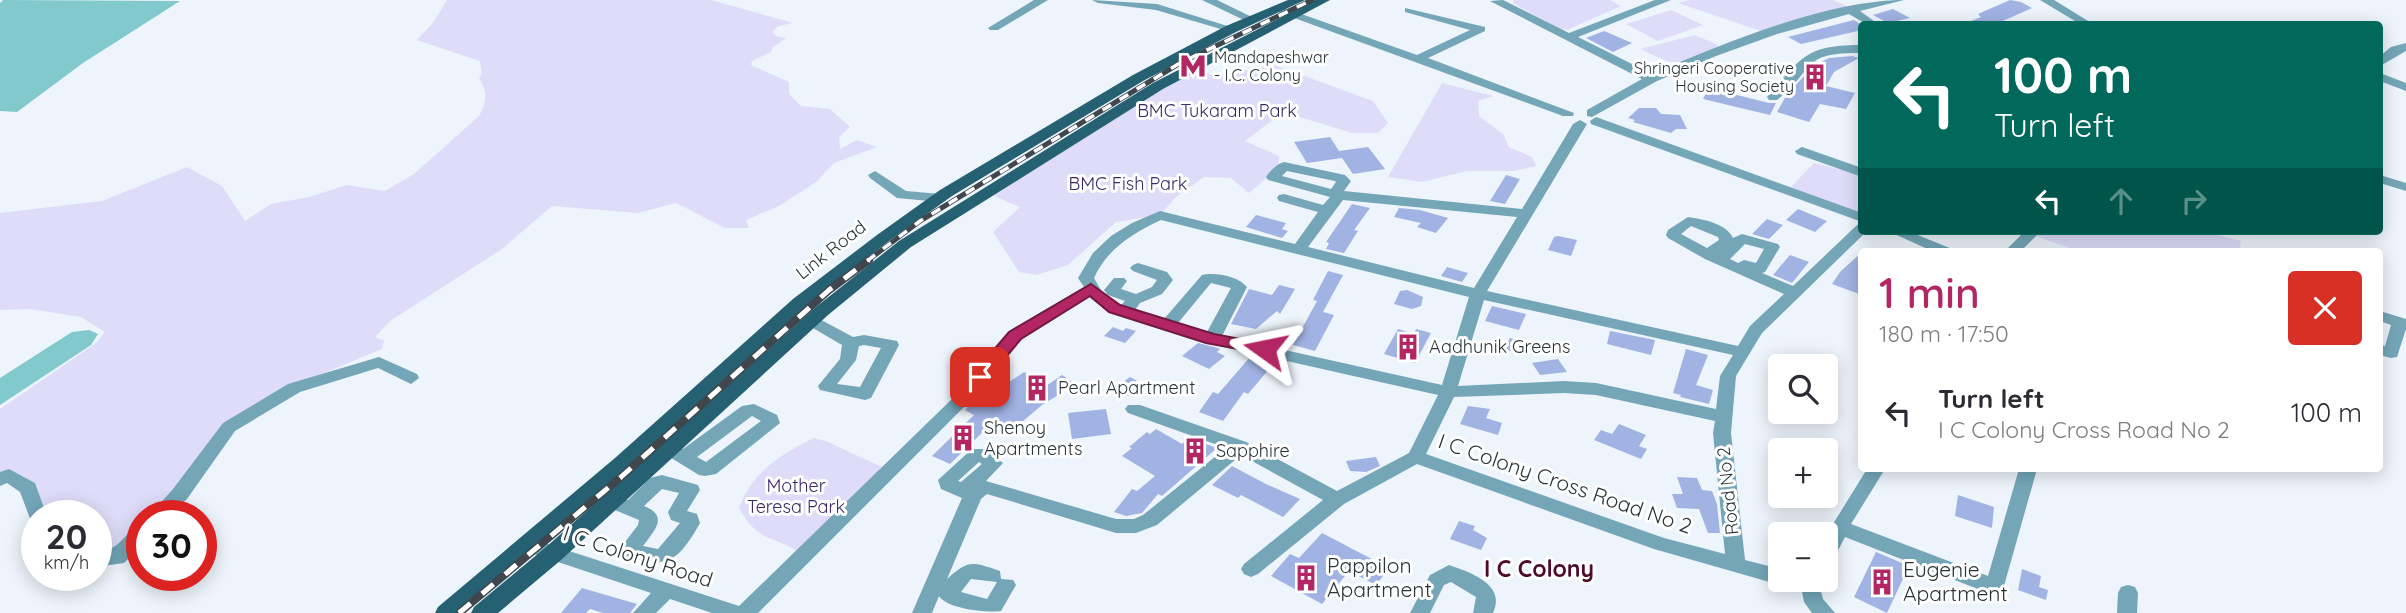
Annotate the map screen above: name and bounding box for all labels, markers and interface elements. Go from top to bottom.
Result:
text: 100 m [1994,44,2132,105]
place label: Mandapeshwar - I.C. Colony [1214,47,1329,85]
icon: left [1879,49,1970,140]
metro station icon: Mandapeshwar - I.C. Colony [1178,51,1208,81]
place label: Shringeri Cooperative Housing Society [1634,58,1794,96]
building icon: Shringeri Cooperative Housing Society [1800,62,1830,92]
park label: BMC Tukaram Park [1137,99,1297,122]
text: Turn left [1994,105,2115,145]
park label: BMC Fish Park [1069,172,1188,195]
icon: left [2029,182,2067,220]
icon: ahead [2102,182,2140,220]
icon: right [2175,182,2213,220]
street label: Link Road [791,215,870,284]
text: 1 min [1879,266,1980,319]
button: close [2288,271,2362,345]
position arrow [1228,312,1302,386]
text: 180 m · 17:50 [1879,319,2009,348]
building icon: Aadhunik Greens [1393,332,1423,362]
place label: Aadhunik Greens [1429,335,1570,358]
pin [950,347,1010,407]
map controls [1768,354,1838,592]
button: search [1768,354,1838,424]
icon: arrive [961,358,999,396]
building icon: Pearl Apartment [1022,373,1052,403]
place label: Pearl Apartment [1058,376,1195,399]
text: Turn left [1938,382,2045,415]
icon: left [1879,394,1917,432]
text: 100 m [2291,396,2362,429]
text: I C Colony Cross Road No 2 [1938,415,2230,444]
place label: Shenoy Apartments [984,416,1082,460]
building icon: Shenoy Apartments [948,423,978,453]
street label: I C Colony Cross Road No 2 [1435,427,1696,539]
building icon: Sapphire [1180,436,1210,466]
button: + [1768,438,1838,508]
place label: Sapphire [1216,439,1290,462]
street label: Road No 2 [1711,446,1744,536]
park label: Mother Teresa Park [747,474,845,518]
speed limit sign: 30 [126,500,217,591]
text: 20 [46,514,87,558]
street label: I C Colony Road [560,520,716,593]
button: − [1768,522,1838,592]
text: km/h [44,551,89,574]
place label: Pappilon Apartment [1327,552,1432,602]
district label: I C Colony [1484,554,1594,583]
place label: Eugenie Apartment [1903,556,2008,606]
building icon: Pappilon Apartment [1291,563,1321,593]
building icon: Eugenie Apartment [1867,567,1897,597]

